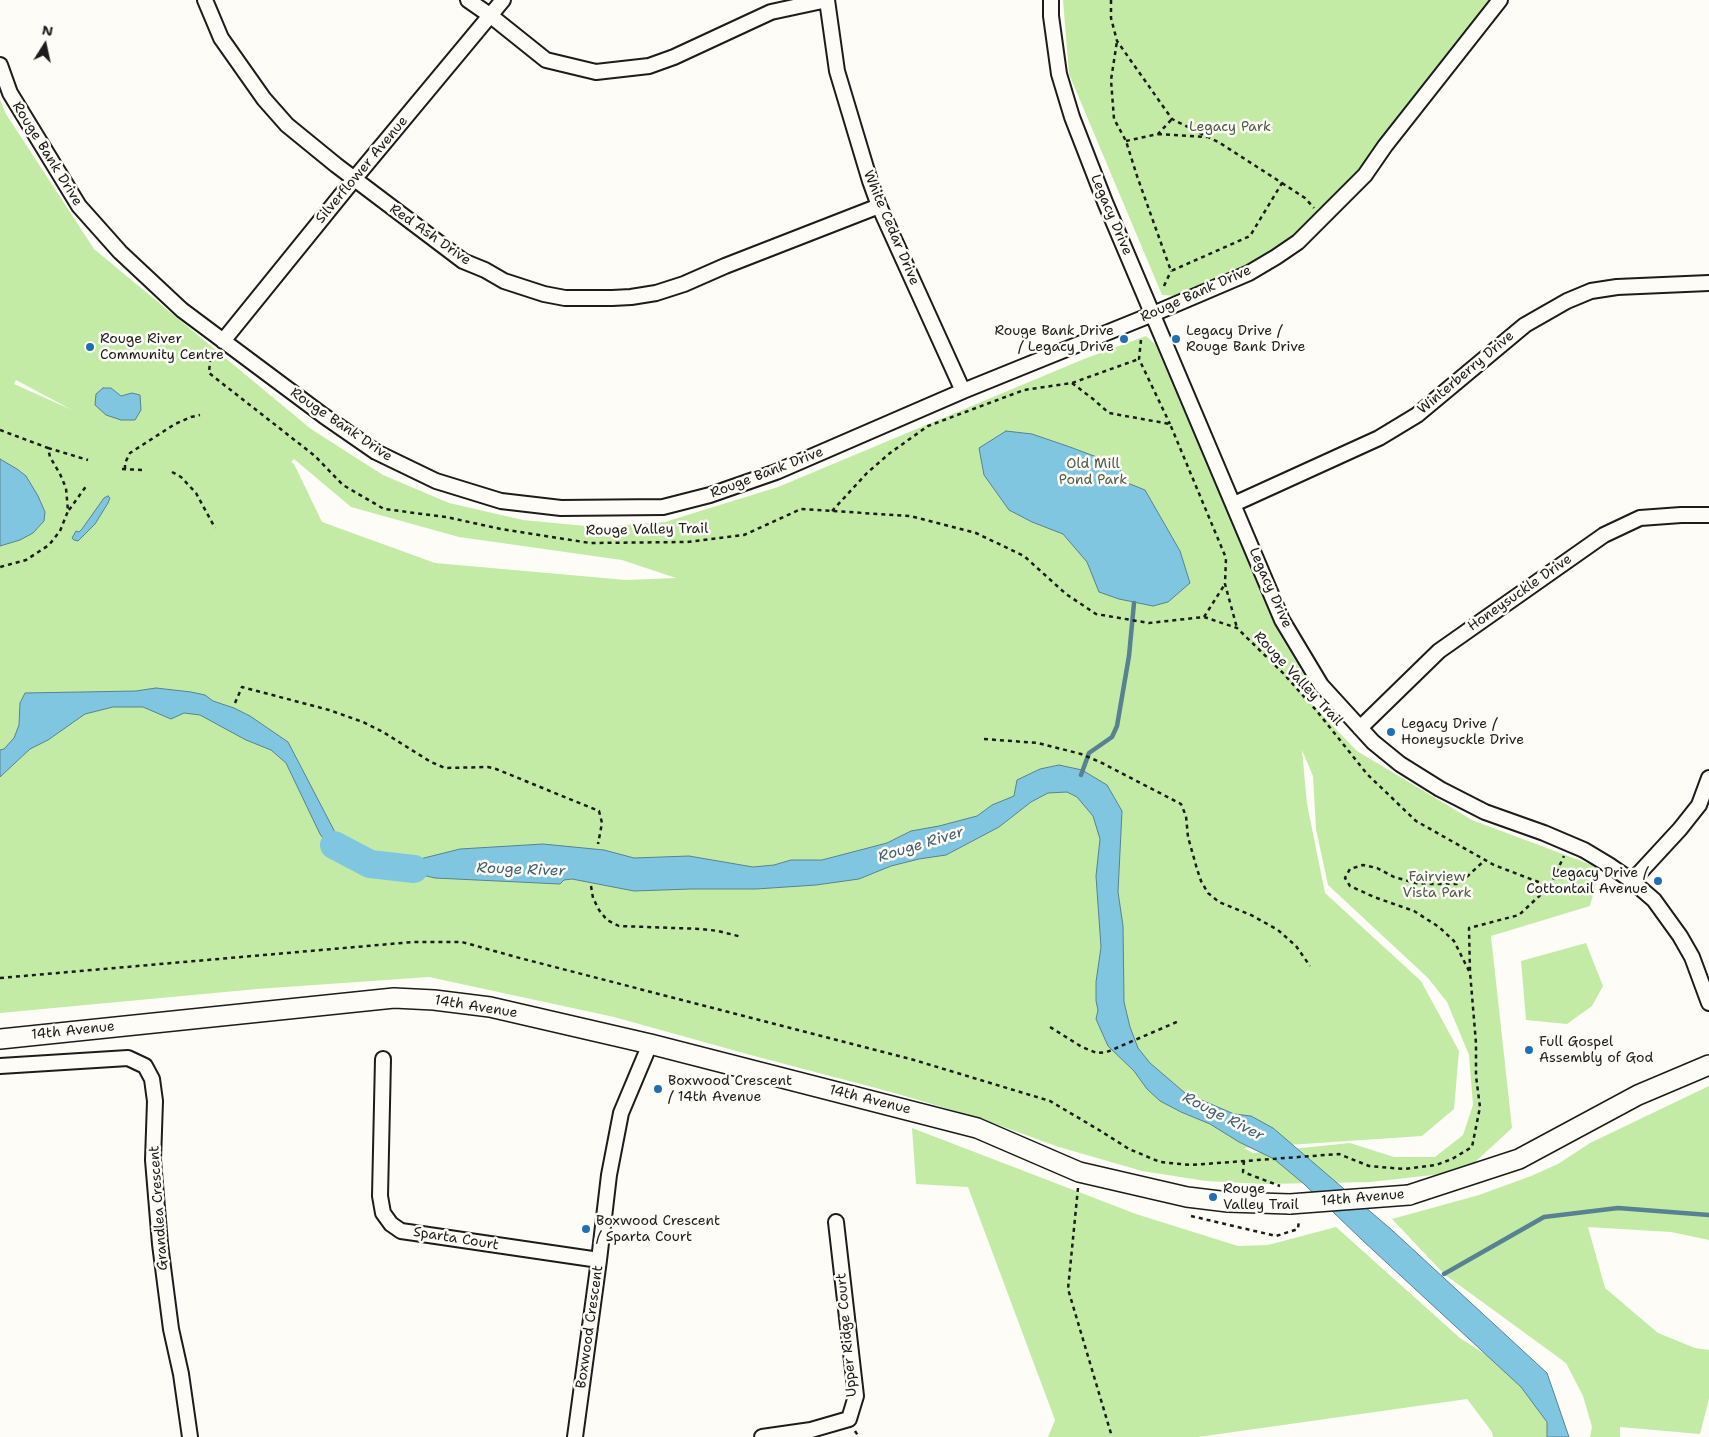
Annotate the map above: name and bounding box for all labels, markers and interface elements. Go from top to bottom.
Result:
north arrow [20,20,70,70]
text: N [41,20,55,40]
street label: Rouge Bank Drive [8,99,86,209]
street label: Silverflower Avenue [312,113,412,227]
park label: Legacy Park [1189,119,1271,135]
street label: White Cedar Drive [859,168,923,288]
street label: Legacy Drive [1086,172,1136,258]
street label: Red Ash Drive [386,201,474,269]
street label: Rouge Bank Drive [1138,262,1254,326]
place label: Rouge Bank Drive / Legacy Drive [994,323,1114,356]
place label: Legacy Drive / Rouge Bank Drive [1186,323,1306,356]
street label: Winterberry Drive [1414,328,1518,418]
place label: Rouge River Community Centre [100,331,224,364]
marker: Rouge Bank Drive / Legacy Drive [1118,333,1130,345]
marker: Legacy Drive / Rouge Bank Drive [1170,333,1182,345]
marker: Rouge River Community Centre [84,341,96,353]
street label: Rouge Bank Drive [287,385,395,465]
street label: Rouge Bank Drive [708,444,826,502]
park label: Old Mill Pond Park [1059,456,1127,488]
street label: Rouge Valley Trail [586,521,708,539]
street label: Legacy Drive [1245,545,1295,631]
street label: Honeysuckle Drive [1465,551,1575,635]
street label: Rouge Valley Trail [1250,628,1346,730]
place label: Legacy Drive / Honeysuckle Drive [1401,716,1524,749]
marker: Legacy Drive / Honeysuckle Drive [1385,726,1397,738]
water label: Rouge River [876,823,966,867]
water label: Rouge River [476,859,566,881]
place label: Legacy Drive / Cottontail Avenue [1526,865,1648,898]
park label: Fairview Vista Park [1402,869,1472,902]
marker: Legacy Drive / Cottontail Avenue [1652,875,1664,887]
street label: 14th Avenue [433,992,519,1022]
street label: 14th Avenue [30,1018,116,1044]
place label: Full Gospel Assembly of God [1539,1034,1653,1066]
marker: Full Gospel Assembly of God [1523,1044,1535,1056]
place label: Boxwood Crescent / 14th Avenue [668,1073,792,1106]
street label: 14th Avenue [827,1082,913,1118]
marker: Boxwood Crescent / 14th Avenue [652,1083,664,1095]
water label: Rouge River [1179,1089,1267,1145]
street label: Grandlea Crescent [146,1145,172,1271]
place label: Rouge Valley Trail [1223,1181,1299,1214]
street label: 14th Avenue [1321,1186,1405,1210]
marker: Rouge Valley Trail [1207,1191,1219,1203]
place label: Boxwood Crescent / Sparta Court [596,1213,720,1246]
marker: Boxwood Crescent / Sparta Court [580,1223,592,1235]
street label: Sparta Court [412,1224,500,1254]
street label: Boxwood Crescent [573,1264,607,1390]
street label: Upper Ridge Court [833,1272,861,1398]

